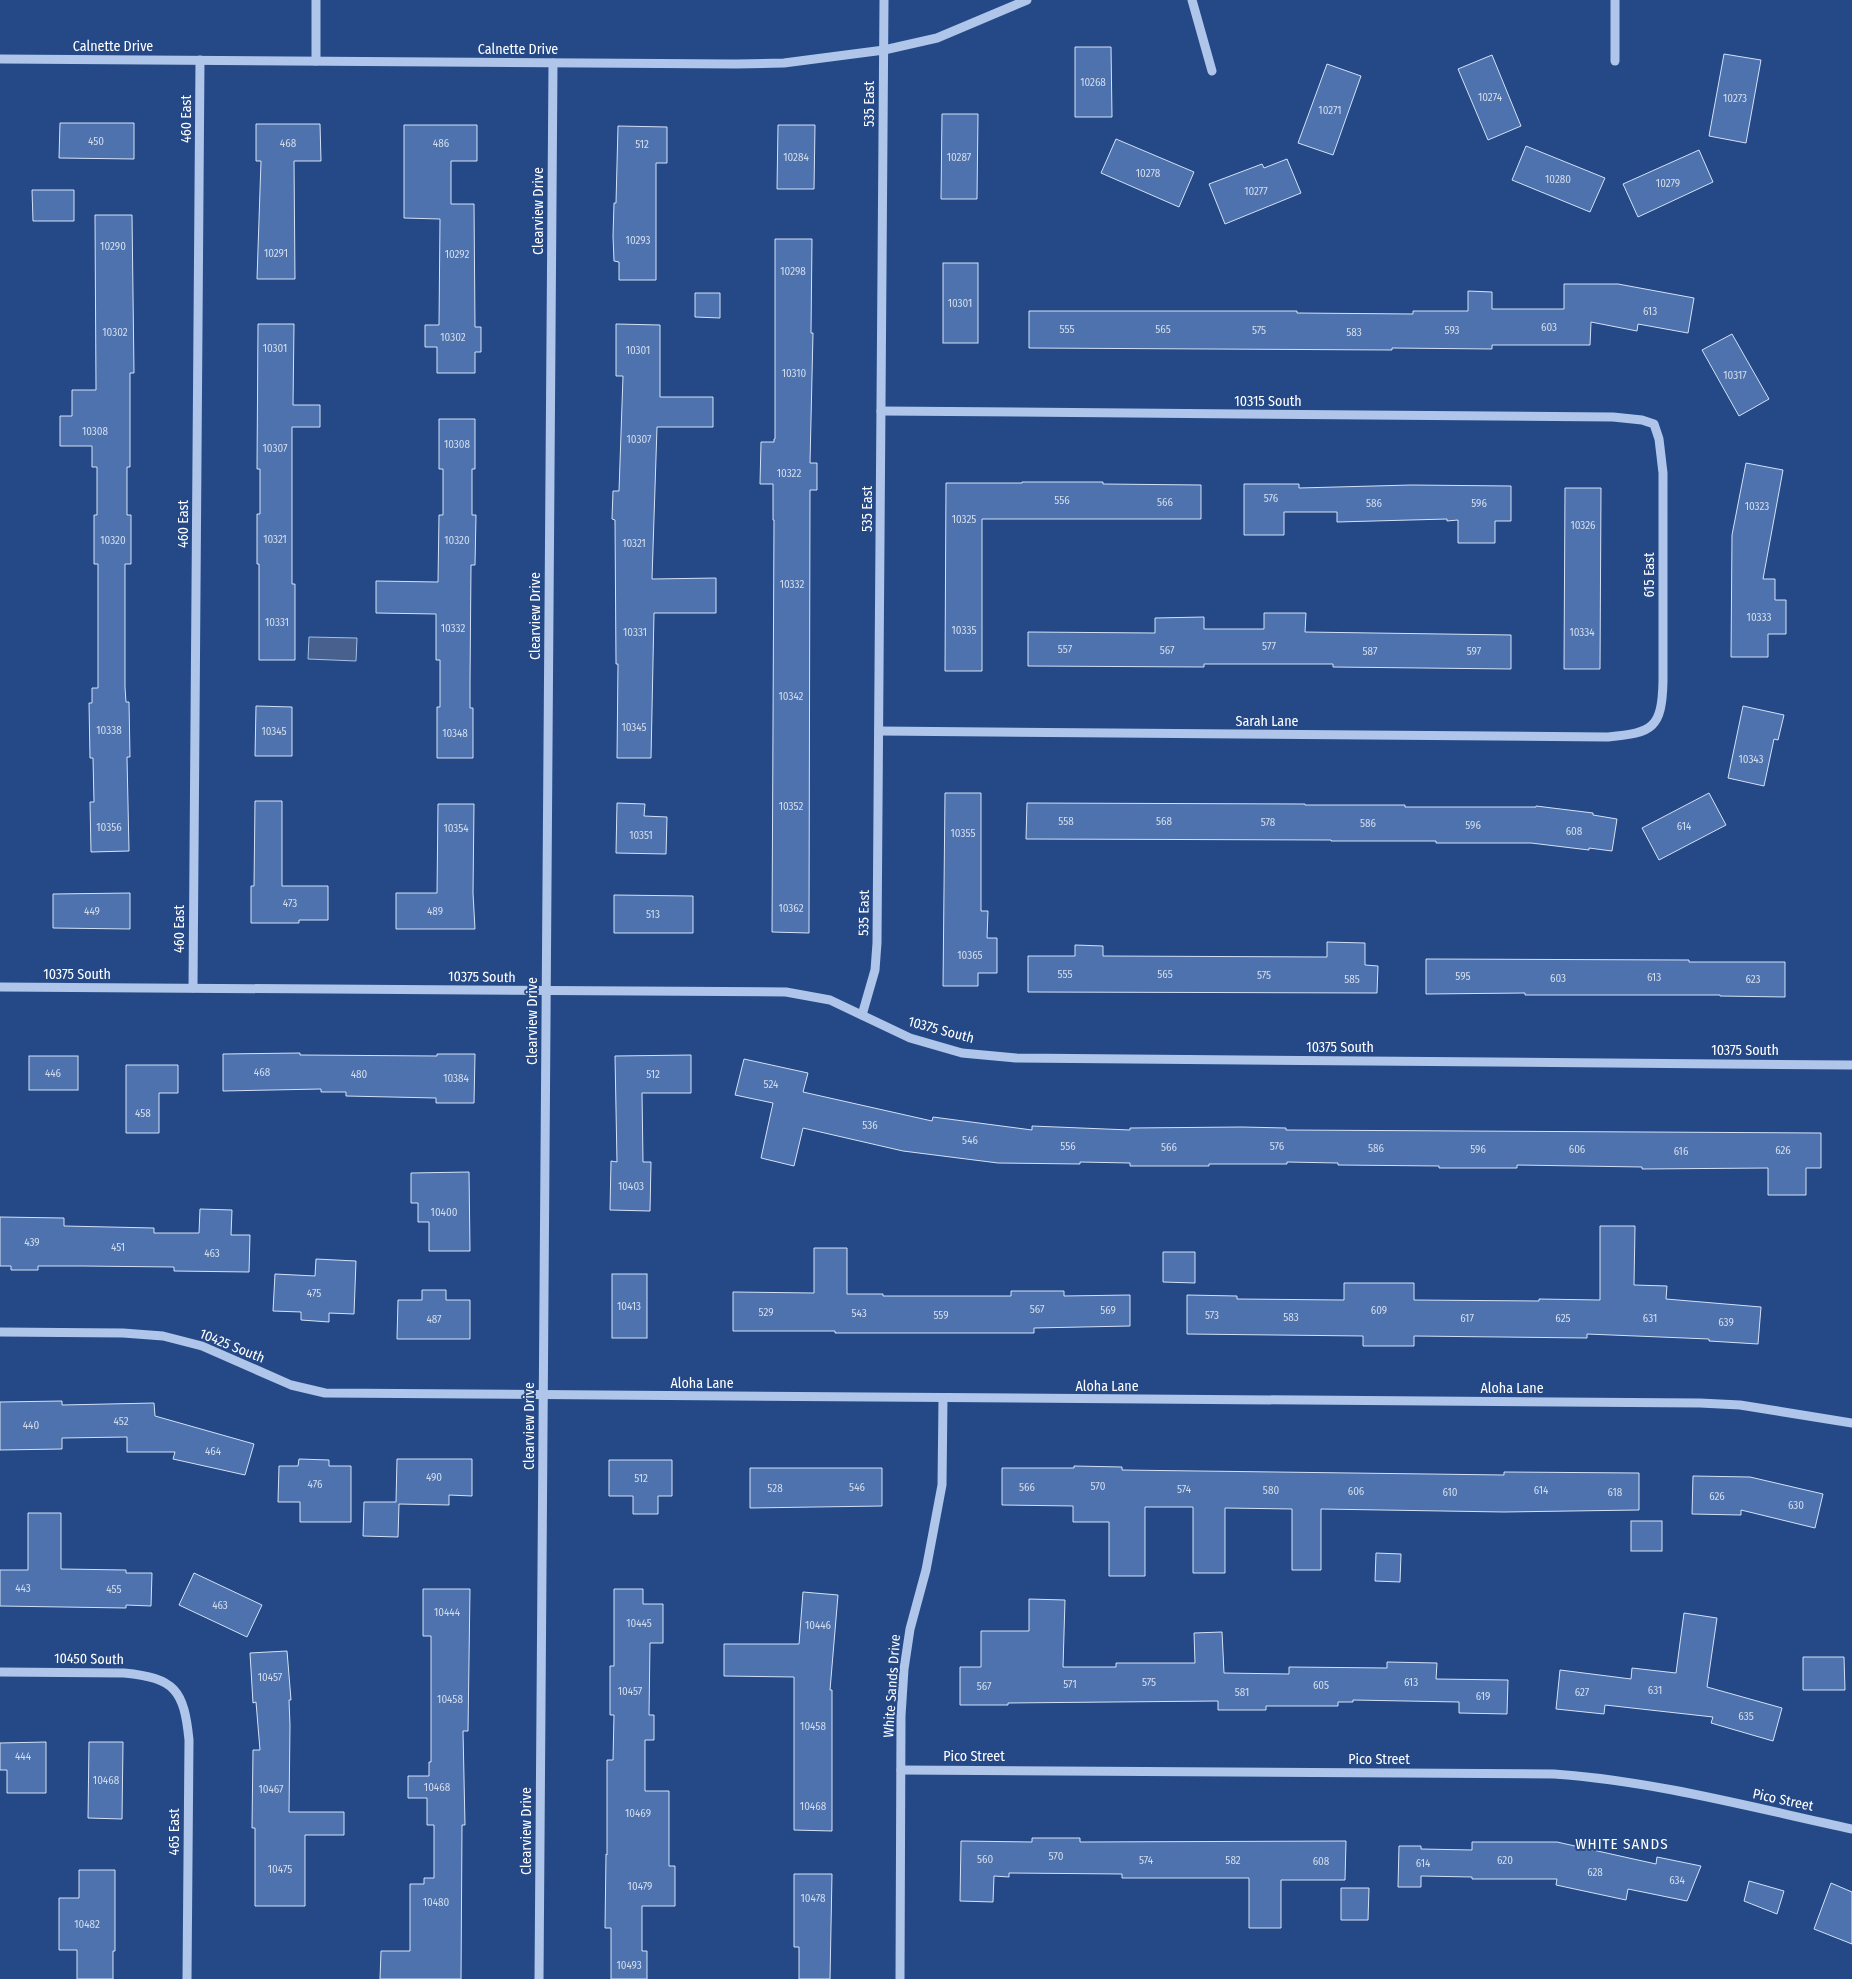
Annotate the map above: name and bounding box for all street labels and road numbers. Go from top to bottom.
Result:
street label: Calnette Drive [73,38,153,55]
street label: Calnette Drive [478,41,558,58]
street label: 535 East [861,81,878,127]
street label: 460 East [178,95,195,143]
street label: Clearview Drive [530,167,547,255]
street label: 10315 South [1234,393,1302,410]
street label: 535 East [859,486,876,532]
street label: 460 East [175,500,192,548]
street label: 615 East [1641,552,1658,598]
street label: Clearview Drive [527,572,544,660]
street label: Sarah Lane [1235,713,1299,730]
street label: 535 East [855,889,873,936]
street label: 460 East [171,905,188,953]
street label: 10375 South [43,966,111,983]
street label: 10375 South [448,968,516,986]
street label: Clearview Drive [524,977,541,1065]
street label: 10375 South [906,1013,976,1047]
street label: 10375 South [1306,1039,1374,1056]
street label: 10375 South [1711,1042,1779,1059]
street label: 10425 South [197,1325,267,1367]
street label: Aloha Lane [670,1375,734,1392]
street label: Aloha Lane [1075,1378,1139,1395]
street label: Aloha Lane [1480,1380,1544,1397]
street label: Clearview Drive [521,1382,538,1470]
street label: White Sands Drive [880,1634,904,1738]
street label: 10450 South [54,1650,124,1668]
street label: Pico Street [943,1748,1005,1765]
street label: Pico Street [1348,1751,1410,1768]
street label: Pico Street [1751,1785,1815,1815]
street label: Clearview Drive [518,1787,535,1875]
street label: 465 East [166,1808,183,1856]

